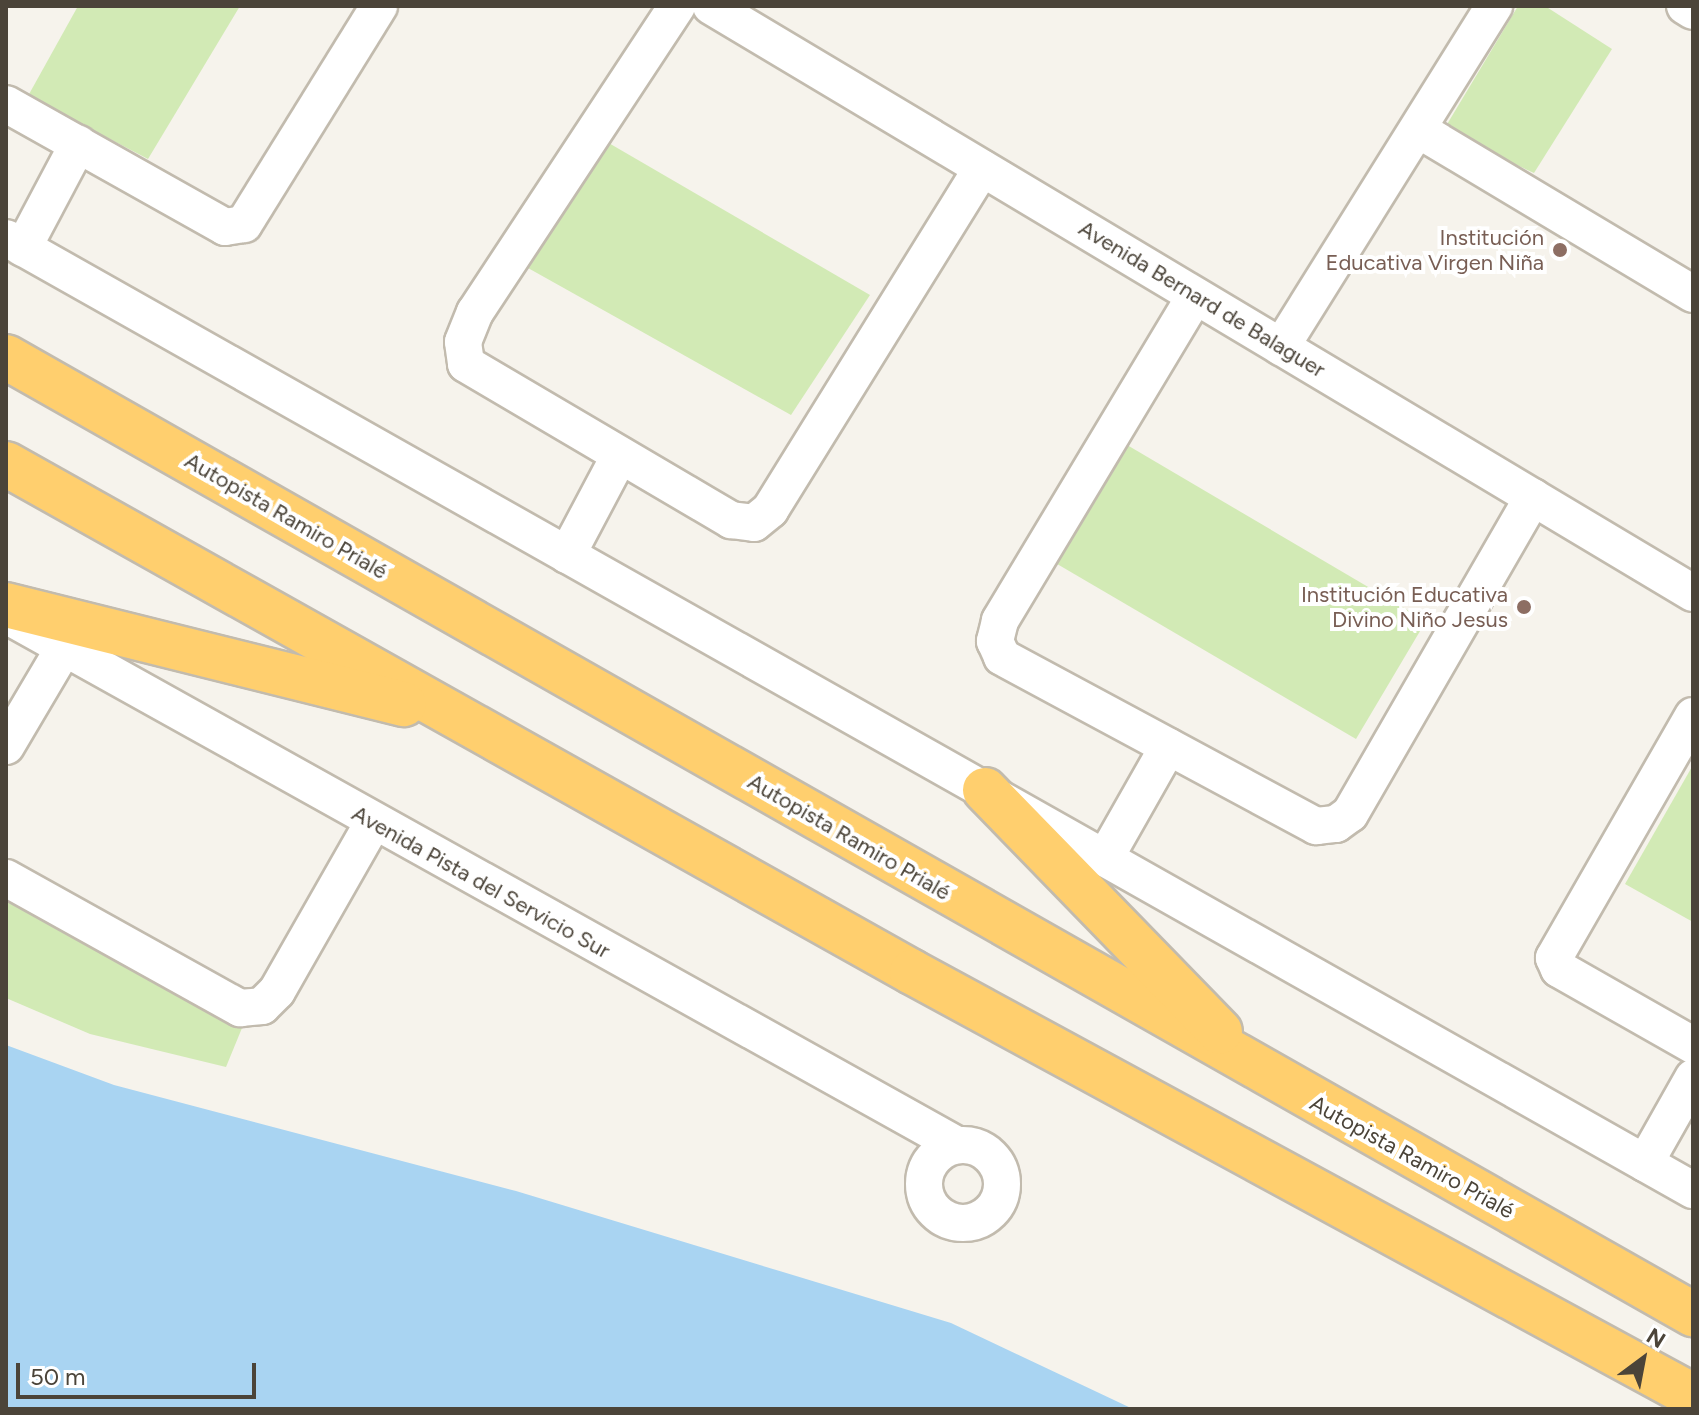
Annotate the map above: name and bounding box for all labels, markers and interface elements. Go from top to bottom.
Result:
street label: Avenida Bernard de Balaguer [1074,215,1330,383]
place label: Institución Educativa Virgen Niña [1325,224,1544,276]
marker: Institución Educativa Virgen Niña [1551,241,1569,259]
street label: Autopista Ramiro Prialé [180,447,392,585]
place label: Institución Educativa Divino Niño Jesus [1301,581,1508,632]
marker: Institución Educativa Divino Niño Jesus [1515,598,1533,616]
street label: Autopista Ramiro Prialé [743,768,955,906]
street label: Avenida Pista del Servicio Sur [347,800,615,964]
street label: Autopista Ramiro Prialé [1305,1090,1519,1224]
north arrow [1603,1319,1683,1399]
text: N [1642,1322,1670,1354]
scale bar [20,1347,260,1397]
text: 50 m [30,1362,86,1391]

